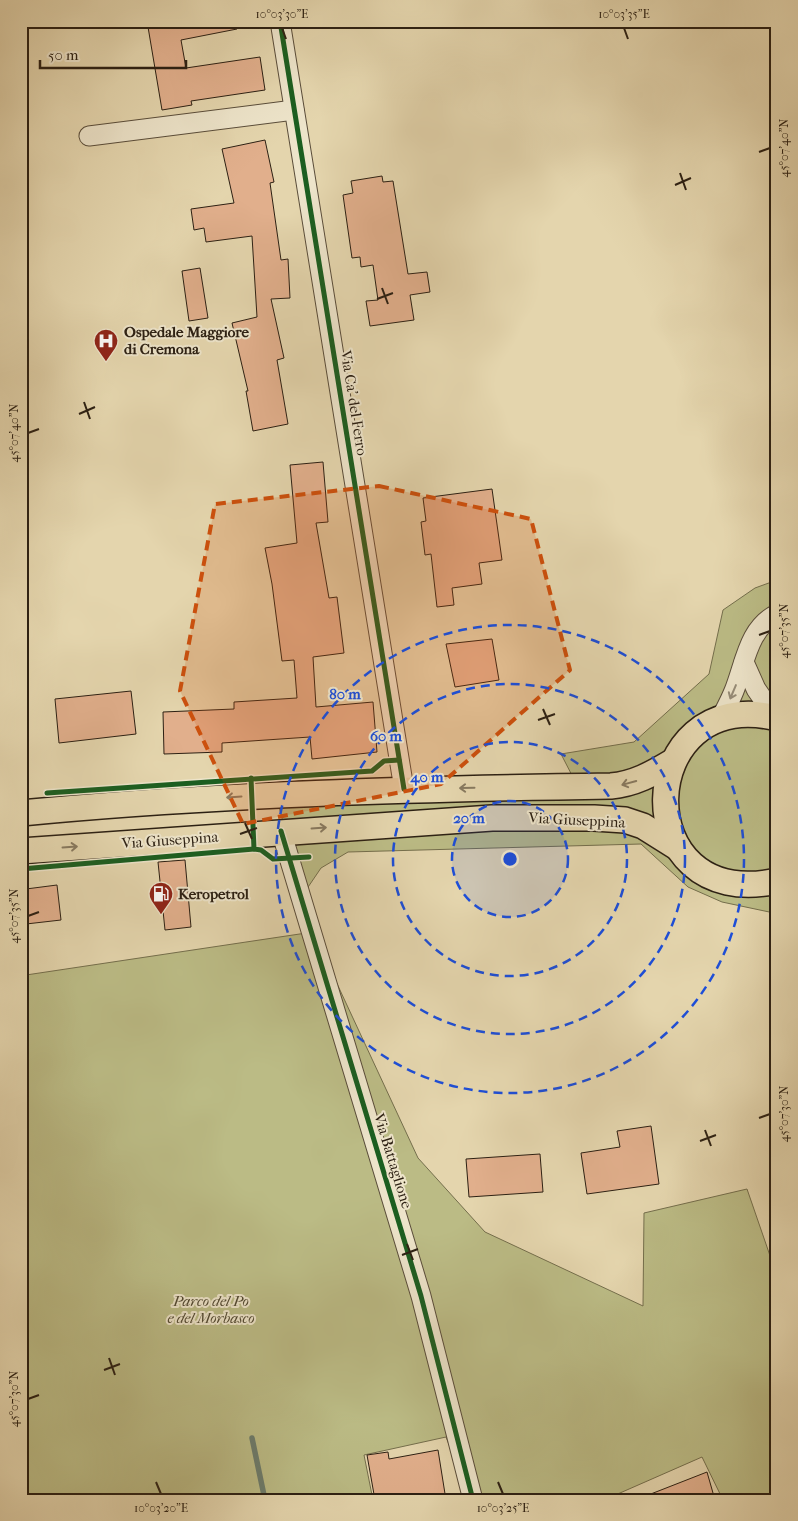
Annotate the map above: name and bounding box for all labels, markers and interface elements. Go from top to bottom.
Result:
text: 10°03'30"E [256,7,308,21]
text: 10°03'35"E [598,7,650,21]
scale bar [40,38,186,70]
text: 50 m [48,46,79,64]
text: 45°07'40"N [777,119,791,177]
place label: Ospedale Maggiore di Cremona [124,323,250,358]
hospital icon: Ospedale Maggiore di Cremona [93,328,119,362]
street label: Via Ca' del Ferro [337,348,371,457]
text: 45°07'40"N [7,404,21,462]
text: 45°07'35"N [777,603,791,659]
one-way arrow [728,684,737,699]
text: 80 m [329,685,361,703]
text: 60 m [370,727,403,745]
text: 40 m [410,768,444,786]
one-way arrow [621,779,637,788]
one-way arrow [459,783,475,793]
one-way arrow [226,792,242,801]
street label: Via Giuseppina [527,808,627,832]
text: 20 m [453,809,485,827]
one-way arrow [311,824,327,833]
street label: Via Giuseppina [120,828,220,852]
one-way arrow [62,843,78,852]
centre of rings [501,850,519,868]
fuel station icon: Keropetrol [148,881,174,915]
place label: Keropetrol [178,885,250,903]
text: 45°07'35"N [7,888,21,944]
text: 45°07'30"N [777,1086,791,1142]
street label: Via Battaglione [370,1110,416,1211]
park label: Parco del Po e del Morbasco [167,1292,255,1327]
text: 45°07'30"N [7,1371,21,1427]
text: 10°03'20"E [134,1501,188,1515]
text: 10°03'25"E [477,1501,529,1515]

